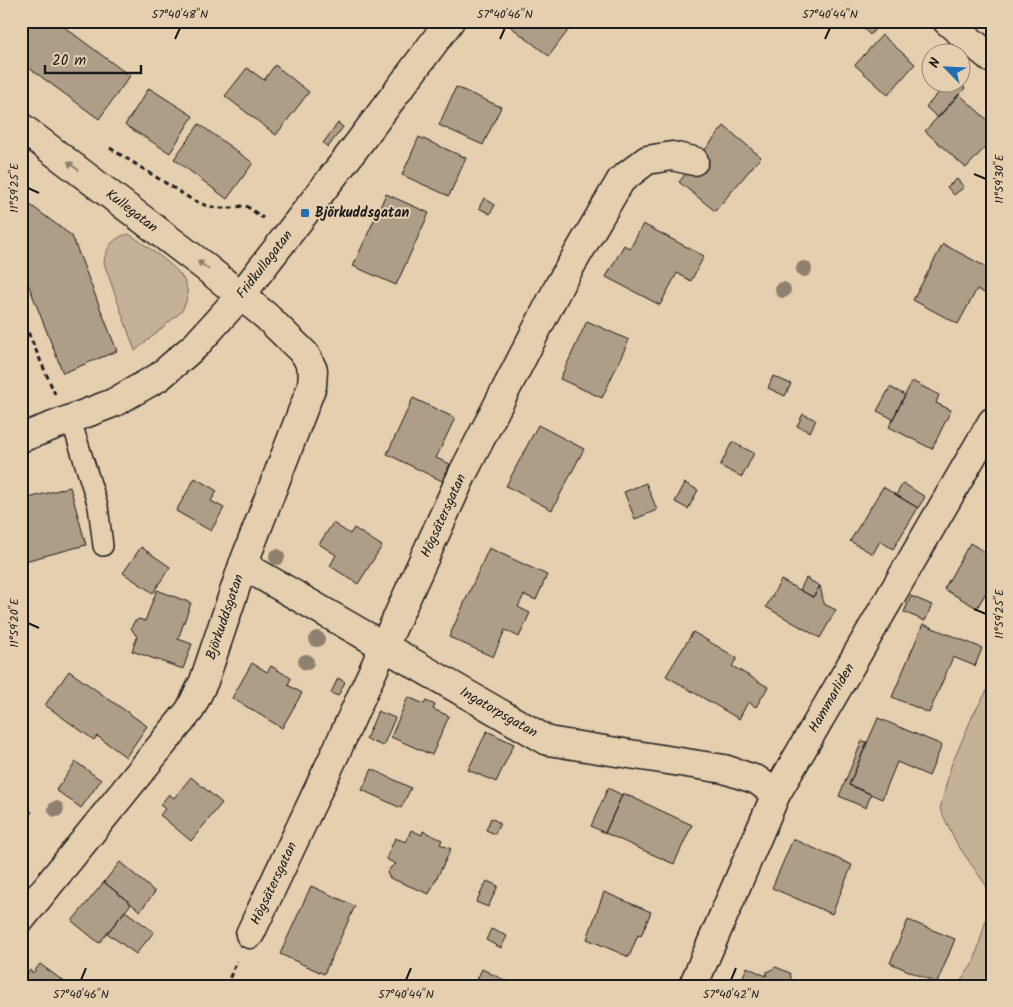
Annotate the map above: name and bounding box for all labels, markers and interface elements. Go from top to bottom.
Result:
text: 57°40'48"N [152,5,208,24]
text: 57°40'46"N [477,5,533,24]
text: 57°40'44"N [802,5,858,24]
scale bar [45,42,141,74]
north arrow [920,42,970,92]
text: 20 m [52,49,86,73]
text: N [923,54,947,72]
text: 11°59'30"E [990,153,1009,204]
one-way arrow [67,161,80,172]
text: 11°59'25"E [5,162,24,213]
street label: Kullegatan [101,184,163,238]
place label: Björkuddsgatan [315,202,409,224]
marker: Björkuddsgatan [299,207,311,219]
street label: Fridkullagatan [231,225,298,304]
one-way arrow [197,259,210,270]
street label: Högsätersgatan [415,470,472,561]
street label: Björkuddsgatan [200,571,250,663]
text: 11°59'25"E [990,588,1009,639]
text: 11°59'20"E [5,597,24,648]
street label: Hammarliden [803,659,861,737]
street label: Ingatorpsgatan [455,681,542,744]
street label: Högsätersgatan [245,838,303,929]
text: 57°40'46"N [53,985,109,1004]
text: 57°40'44"N [378,985,434,1004]
text: 57°40'42"N [703,985,759,1004]

